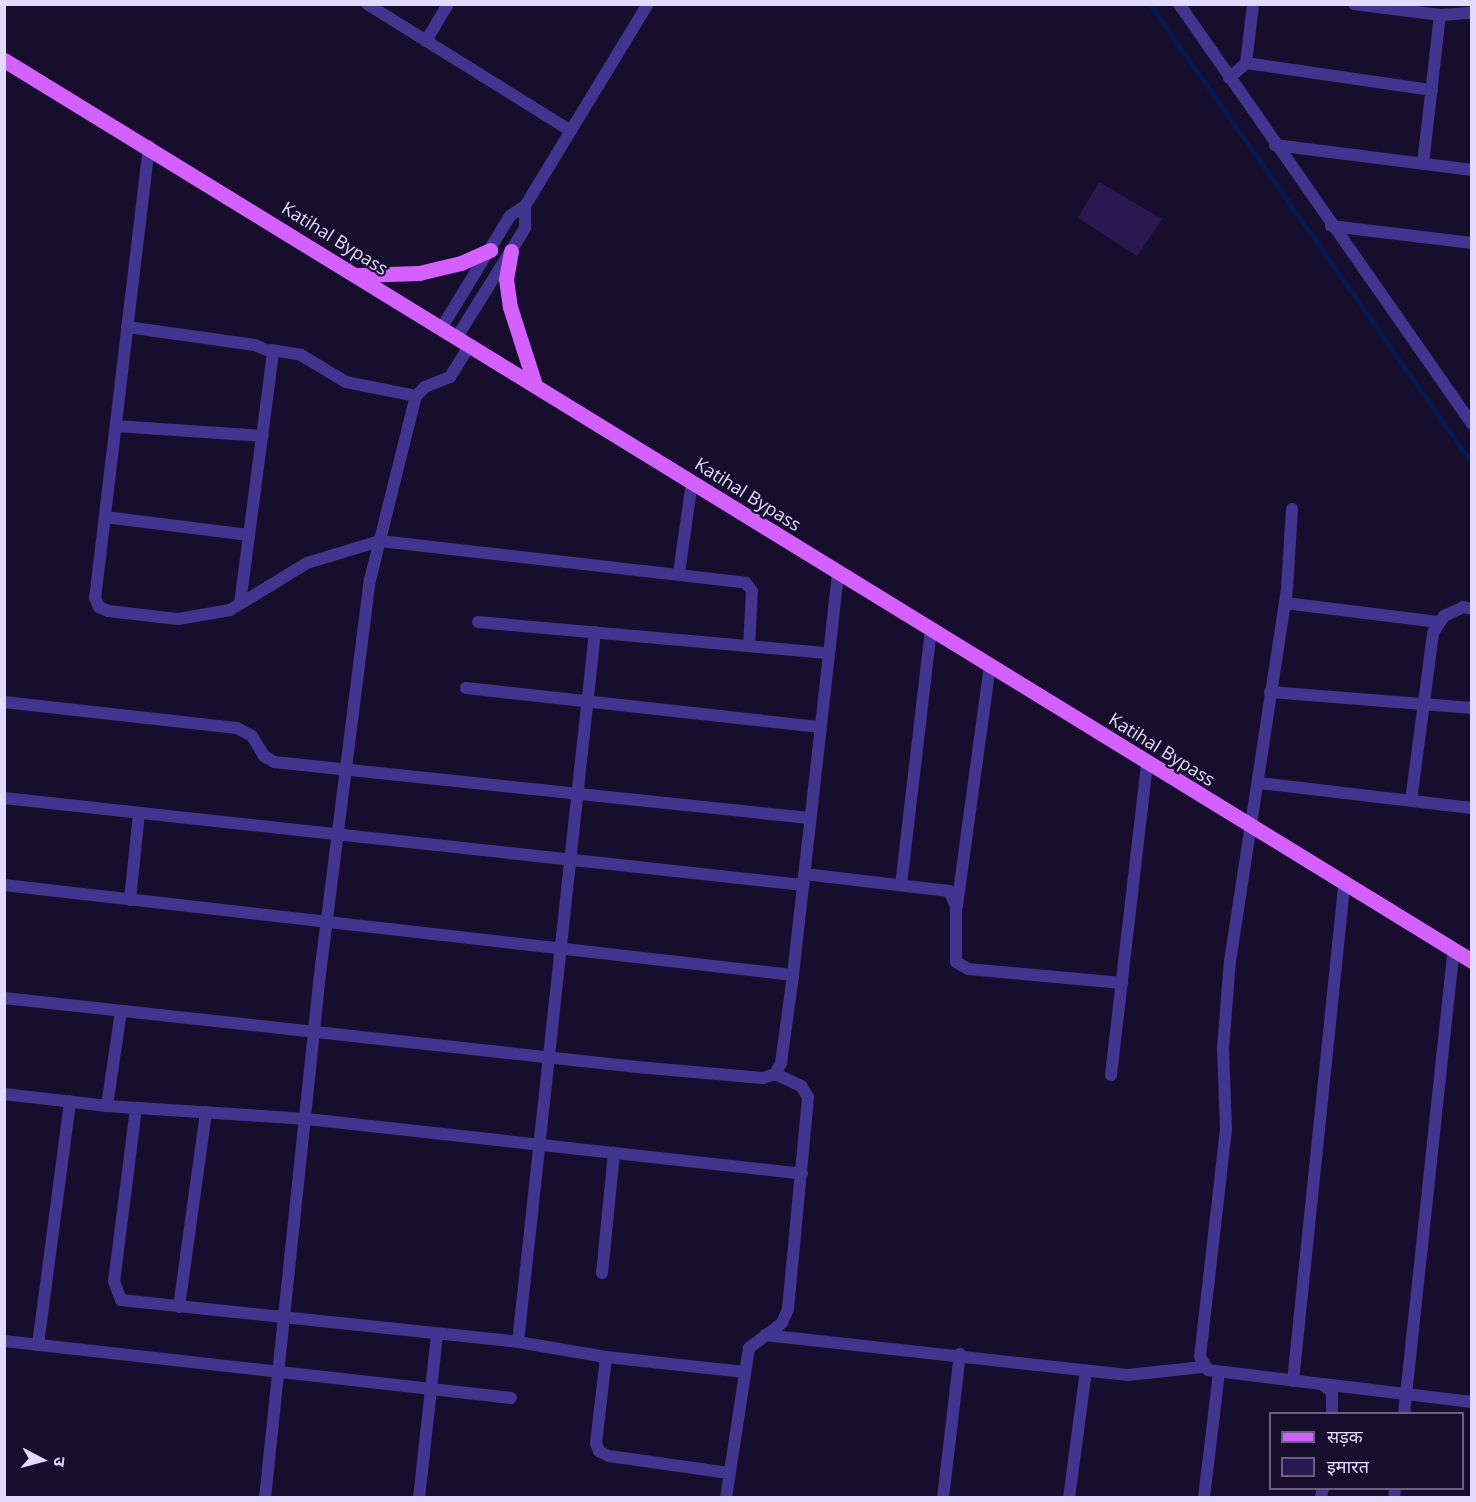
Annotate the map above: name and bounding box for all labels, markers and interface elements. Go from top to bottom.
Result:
street label: Katihal Bypass [278,197,392,279]
street label: Katihal Bypass [691,453,805,535]
street label: Katihal Bypass [1105,708,1219,790]
legend [1269,1412,1464,1490]
text: सड़क [1327,1424,1363,1448]
north arrow [12,1430,72,1490]
text: इमारत [1327,1454,1369,1478]
text: उ [48,1456,71,1468]

